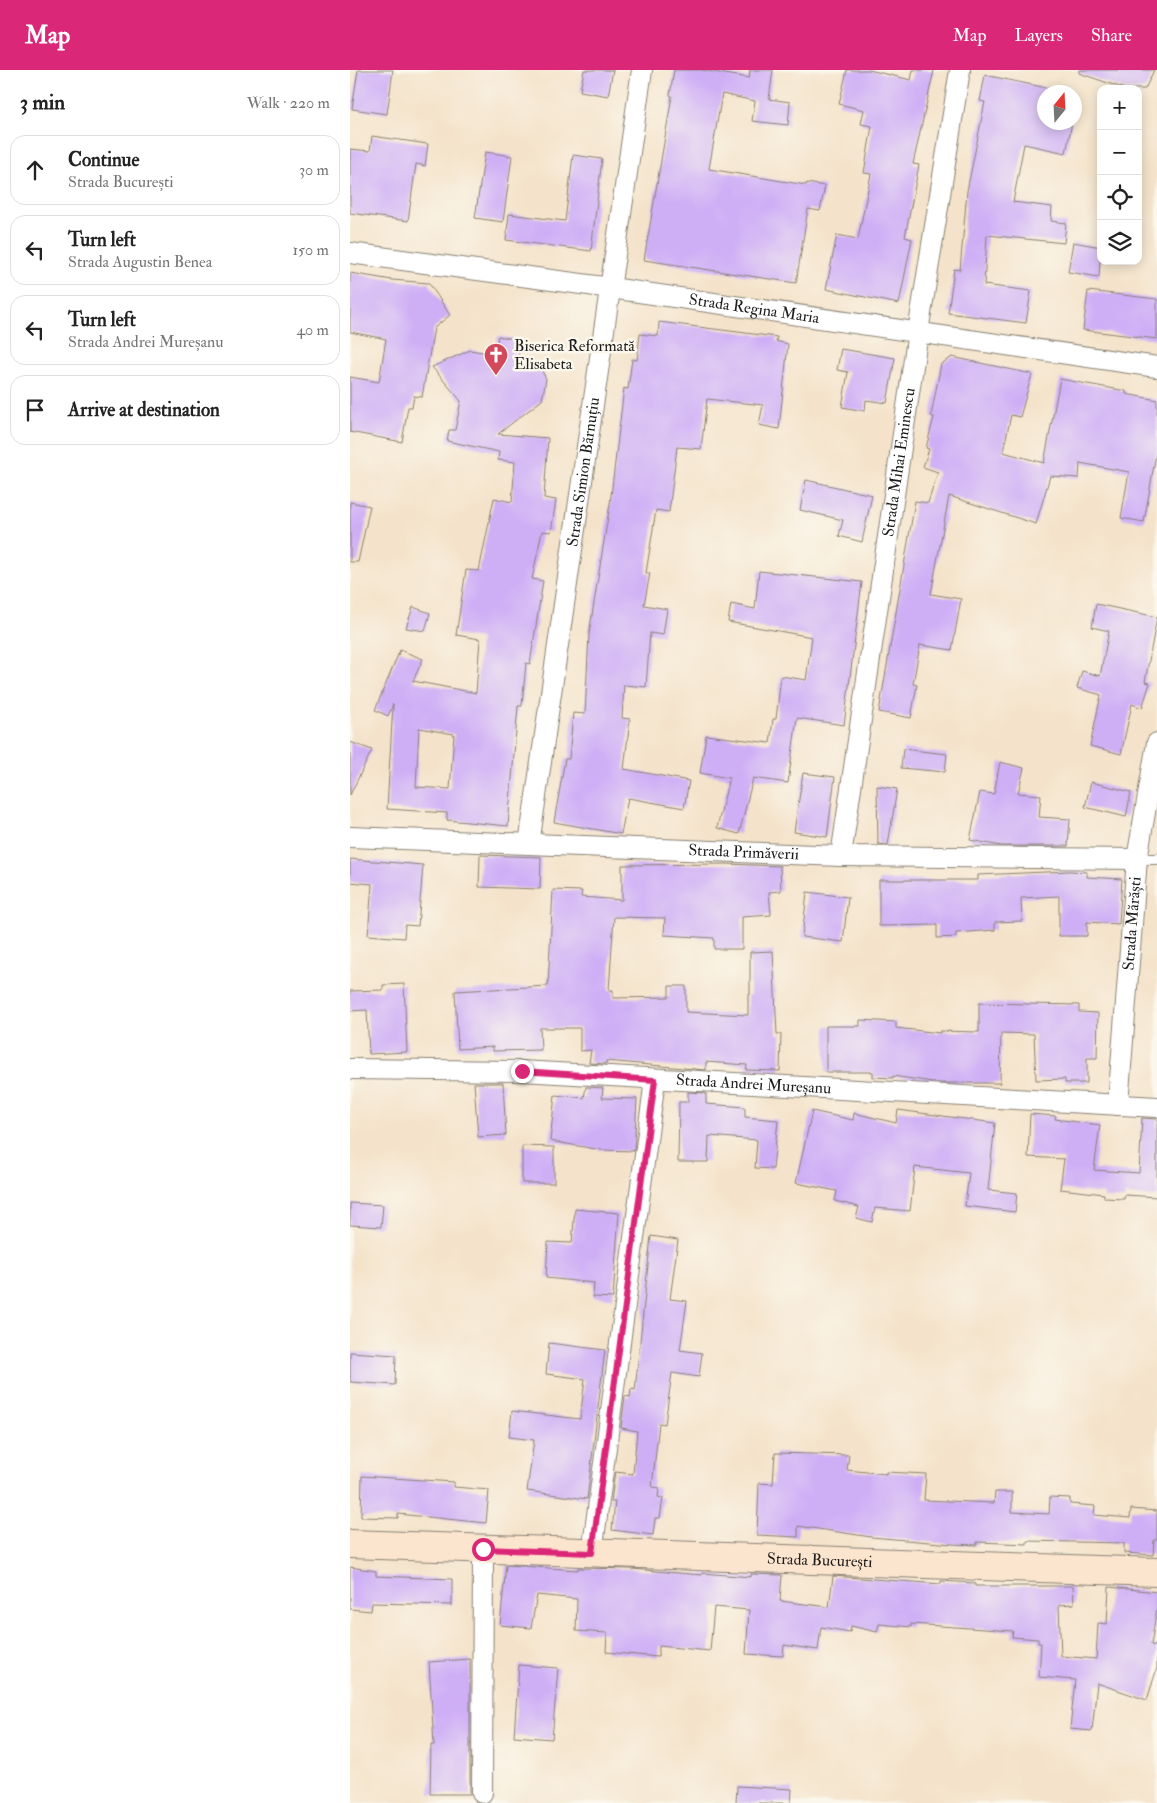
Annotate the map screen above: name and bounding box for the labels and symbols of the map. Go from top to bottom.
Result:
north arrow [1037,85,1082,130]
street label: Strada Regina Maria [688,289,821,328]
place label: Biserica Reformată Elisabeta [514,336,635,374]
church icon: Biserica Reformată Elisabeta [483,342,509,376]
street label: Strada Mihai Eminescu [878,386,920,538]
street label: Strada Simion Bărnuțiu [563,396,604,548]
street label: Strada Primăverii [688,840,799,864]
street label: Strada Mărăști [1118,876,1146,971]
route end [511,1060,534,1083]
street label: Strada Andrei Mureșanu [675,1070,832,1099]
route start [472,1538,495,1561]
street label: Strada București [767,1548,873,1572]

